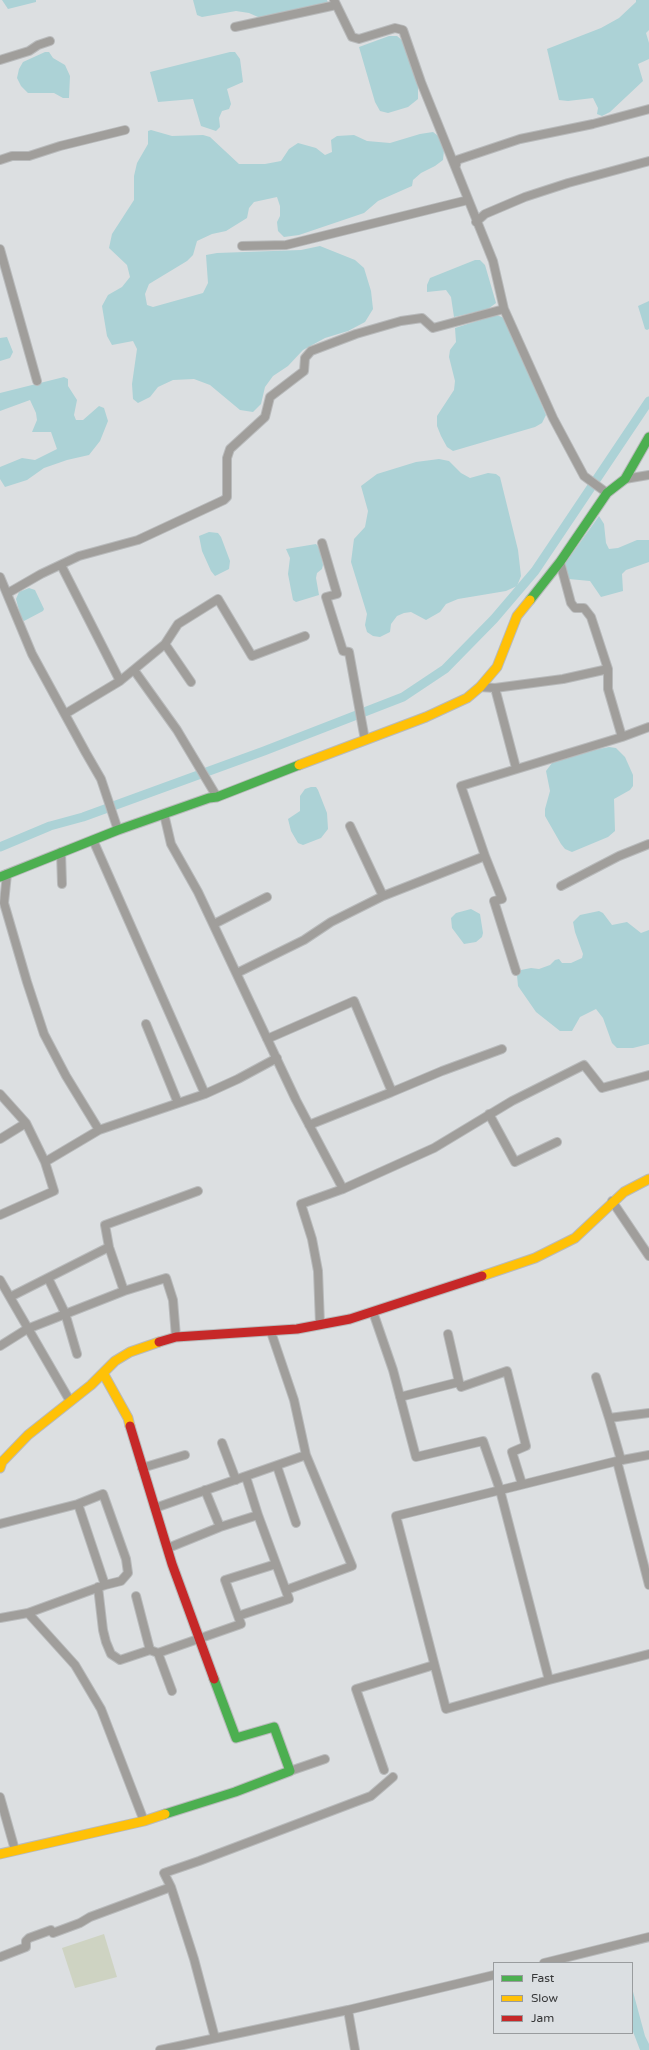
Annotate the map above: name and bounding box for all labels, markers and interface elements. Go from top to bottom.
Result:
legend [493,1962,633,2034]
text: Fast [531,1971,554,1985]
text: Slow [531,1991,558,2005]
text: Jam [531,2011,554,2025]

